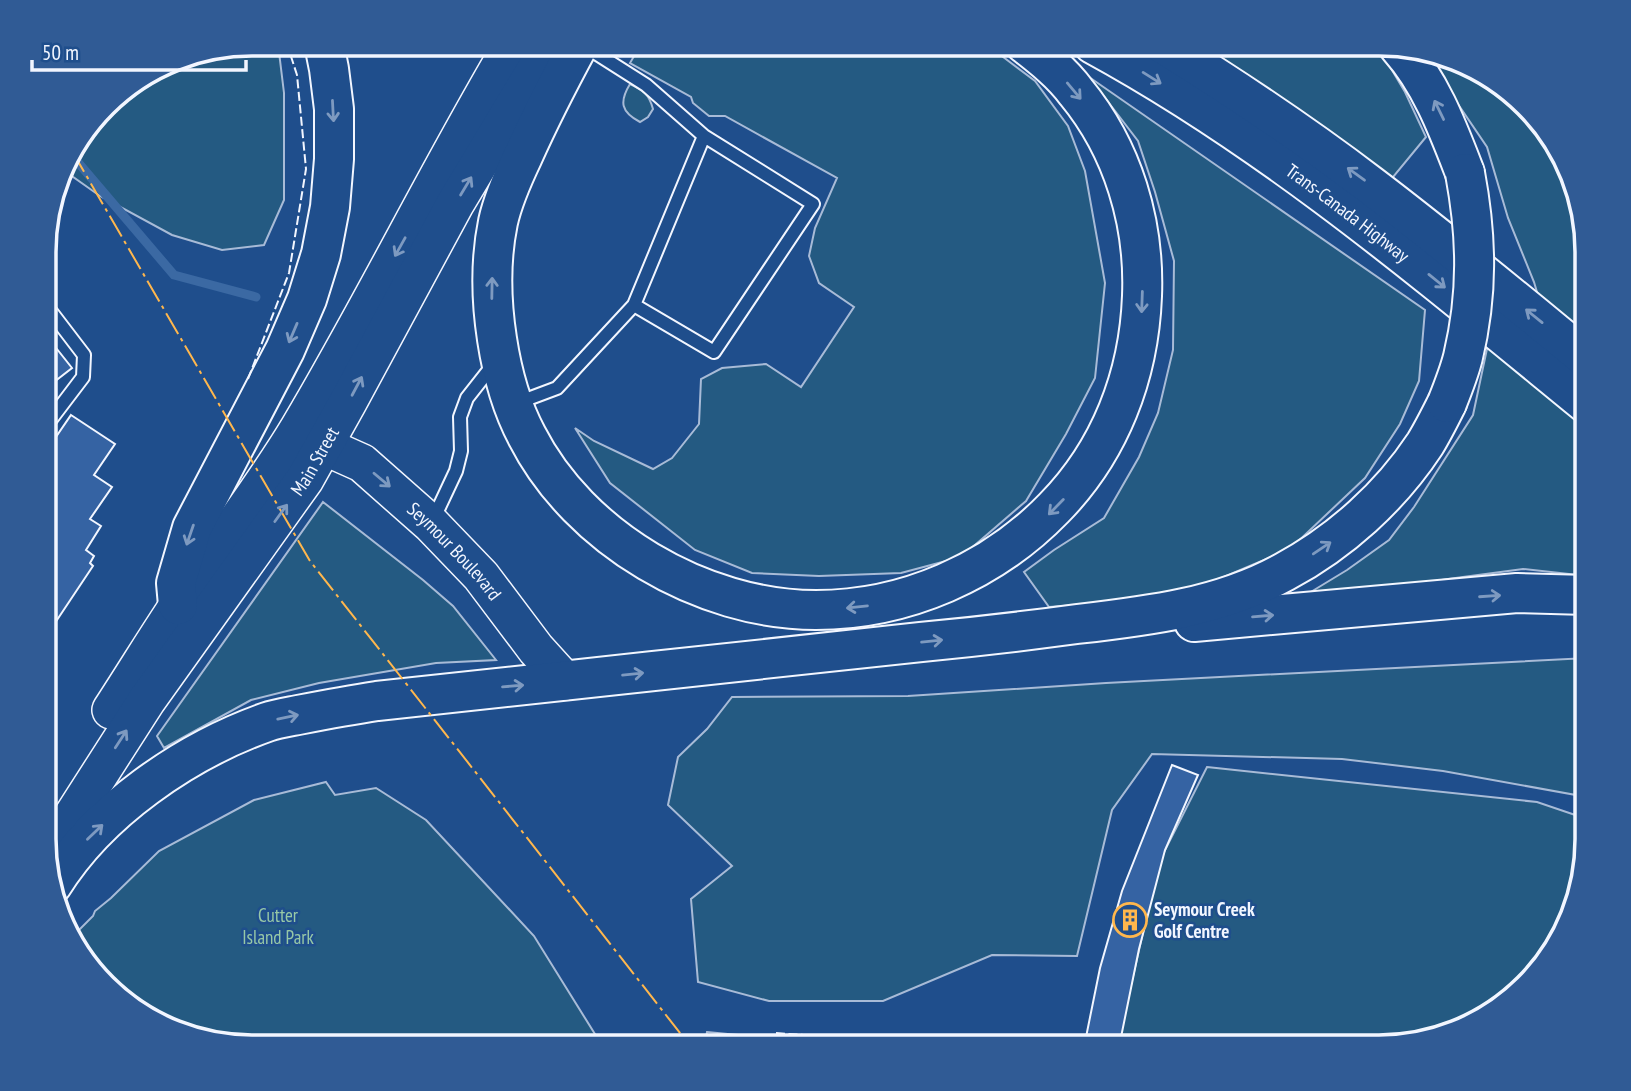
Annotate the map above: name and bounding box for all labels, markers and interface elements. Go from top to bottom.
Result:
scale bar [32,28,245,72]
text: 50 m [42,39,79,66]
one-way arrow [1142,72,1162,86]
one-way arrow [1066,81,1082,99]
one-way arrow [327,100,340,123]
one-way arrow [1432,100,1446,121]
street label: Trans-Canada Highway [1281,158,1415,268]
one-way arrow [1347,167,1366,182]
one-way arrow [460,176,473,197]
one-way arrow [393,236,406,257]
one-way arrow [1427,274,1445,289]
one-way arrow [486,277,499,300]
one-way arrow [1135,290,1148,313]
one-way arrow [1525,308,1543,323]
one-way arrow [285,321,298,343]
one-way arrow [351,376,364,397]
street label: Main Street [285,422,344,500]
one-way arrow [373,472,391,488]
street label: Seymour Boulevard [402,497,507,605]
one-way arrow [1047,498,1064,515]
one-way arrow [274,504,288,523]
one-way arrow [183,524,195,546]
one-way arrow [1312,541,1331,555]
one-way arrow [1478,589,1501,602]
one-way arrow [846,600,868,613]
one-way arrow [1251,609,1274,622]
one-way arrow [920,635,943,648]
one-way arrow [621,667,643,680]
one-way arrow [501,679,524,692]
one-way arrow [276,710,299,724]
one-way arrow [114,730,129,749]
one-way arrow [86,824,103,841]
place label: Seymour Creek Golf Centre [1154,897,1255,943]
building icon: Seymour Creek Golf Centre [1111,901,1149,939]
park label: Cutter Island Park [242,903,314,949]

